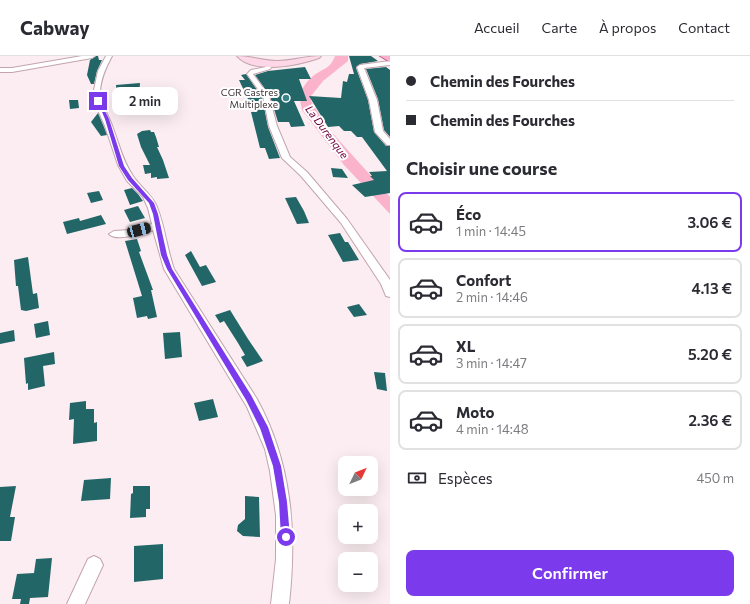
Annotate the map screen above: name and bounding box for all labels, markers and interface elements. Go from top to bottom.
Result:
text: Cabway [20,16,90,39]
text: Accueil [474,19,520,36]
text: Carte [542,19,577,36]
text: À propos [599,19,656,36]
text: Contact [678,19,730,36]
text: Chemin des Fourches [430,72,575,90]
place label: CGR Castres Multiplexe [221,86,278,110]
callout: 2 min [112,87,178,115]
route end [89,92,107,110]
text: 2 min [129,93,161,109]
marker: CGR Castres Multiplexe [281,93,291,103]
water label: La Durenque [303,103,352,161]
text: Chemin des Fourches [430,111,575,129]
text: Choisir une course [406,157,557,179]
icon: car [408,204,444,240]
text: Éco [456,205,481,223]
text: 3.06 € [687,213,732,231]
car [126,221,152,239]
text: 1 min · 14:45 [456,223,526,239]
icon: car [408,270,444,306]
text: Confort [456,271,511,289]
text: 4.13 € [691,279,732,297]
text: 2 min · 14:46 [456,289,528,305]
icon: car [408,336,444,372]
text: XL [456,337,475,355]
text: 5.20 € [688,345,732,363]
text: 3 min · 14:47 [456,355,527,371]
icon: car [408,402,444,438]
text: Moto [456,403,495,421]
text: 2.36 € [688,411,732,429]
text: 4 min · 14:48 [456,421,529,437]
north arrow [338,456,378,496]
map controls [338,456,378,592]
icon: cash [406,467,428,489]
text: Espèces [438,469,493,487]
text: 450 m [696,470,734,486]
button: + [338,504,378,544]
route start [277,528,295,546]
button: Confirmer [406,550,734,596]
button: − [338,552,378,592]

